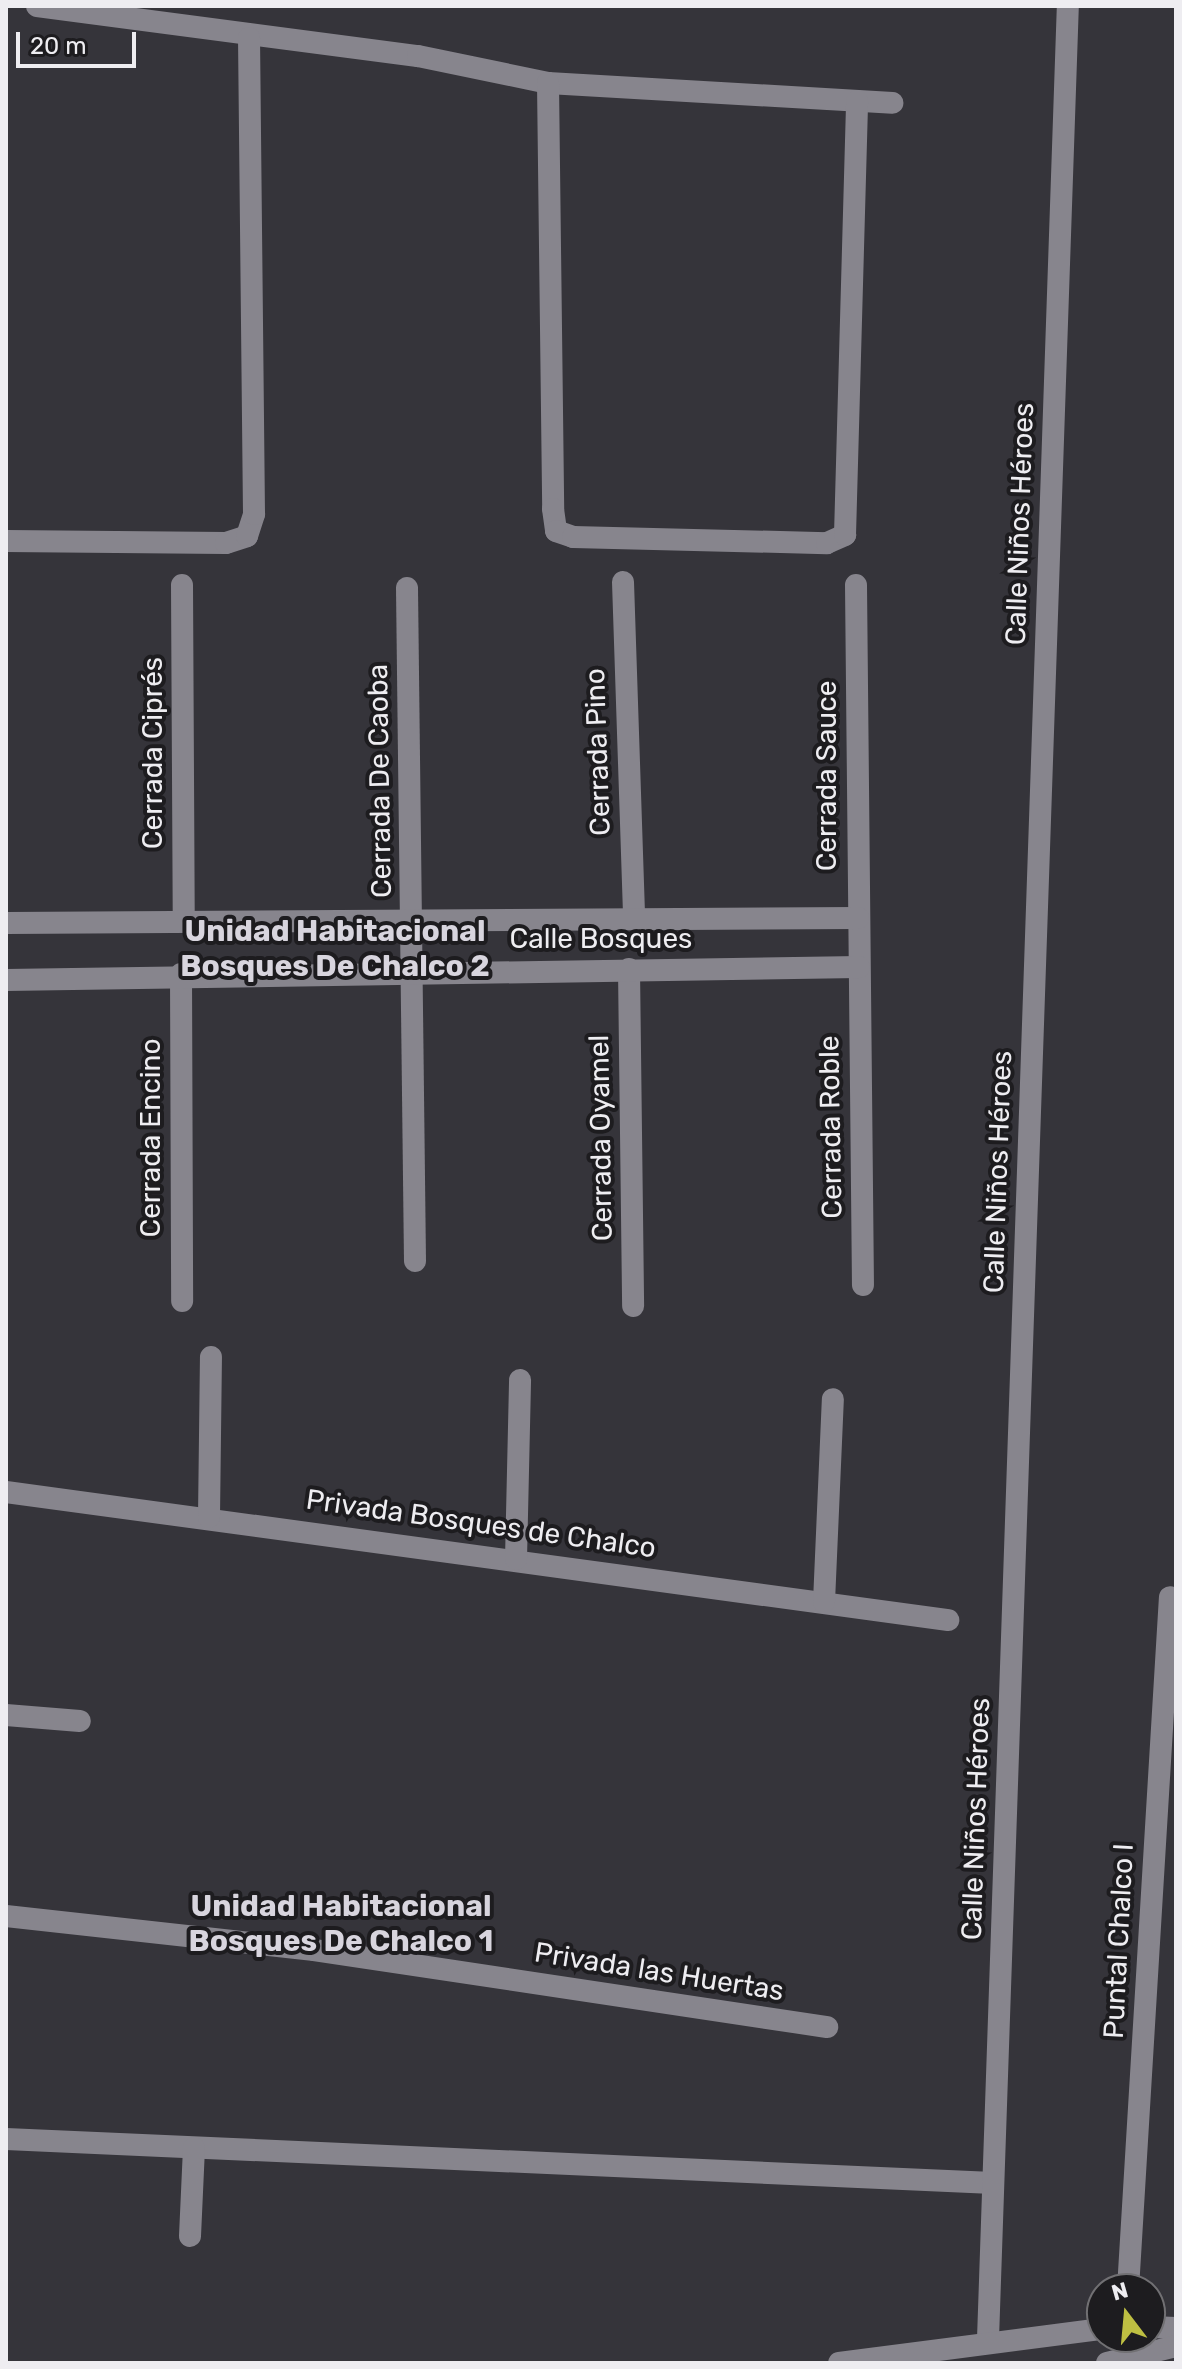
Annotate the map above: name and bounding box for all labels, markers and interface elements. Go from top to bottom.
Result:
scale bar [20,16,140,66]
text: 20 m [30,32,87,60]
street label: Calle Niños Héroes [999,402,1041,646]
street label: Cerrada Ciprés [136,657,170,849]
street label: Cerrada De Caoba [361,664,399,898]
street label: Cerrada Pino [578,668,618,836]
street label: Cerrada Sauce [810,681,844,871]
district label: Unidad Habitacional Bosques De Chalco 2 [180,913,490,984]
street label: Calle Bosques [510,922,692,956]
street label: Cerrada Oyamel [582,1034,620,1242]
street label: Cerrada Roble [813,1035,849,1219]
street label: Cerrada Encino [134,1038,168,1238]
street label: Calle Niños Héroes [977,1050,1019,1294]
street label: Privada Bosques de Chalco [304,1483,658,1565]
street label: Calle Niños Héroes [955,1697,997,1941]
street label: Puntal Chalco I [1097,1842,1141,2040]
district label: Unidad Habitacional Bosques De Chalco 1 [189,1888,493,1958]
street label: Privada las Huertas [532,1936,786,2008]
north arrow [1086,2273,1166,2353]
text: N [1108,2276,1131,2307]

